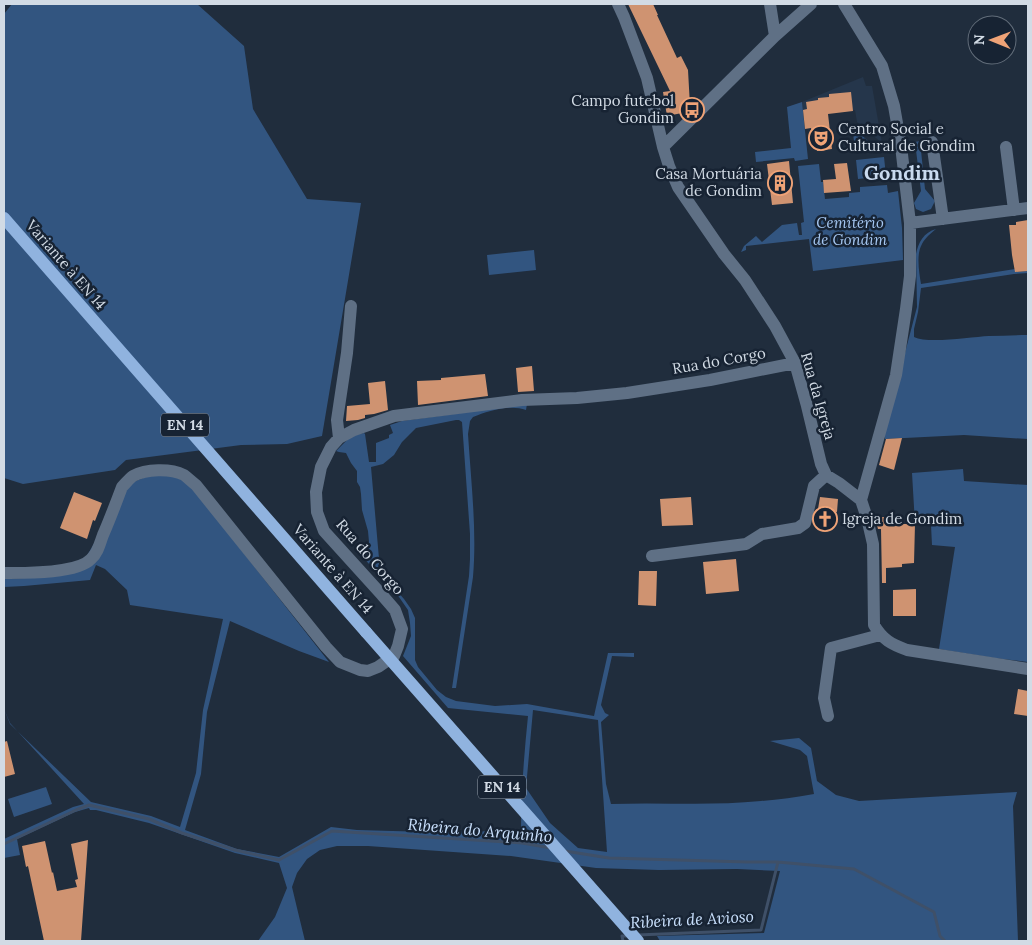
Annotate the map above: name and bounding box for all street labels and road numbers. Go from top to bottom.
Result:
street label: Variante à EN 14 [22,215,110,313]
street label: Rua do Corgo [671,343,767,378]
street label: Rua da Igreja [797,350,840,442]
road number: EN 14 [161,414,209,436]
street label: Rua do Corgo [332,515,409,599]
street label: Variante à EN 14 [289,519,377,617]
road number: EN 14 [478,776,526,799]

